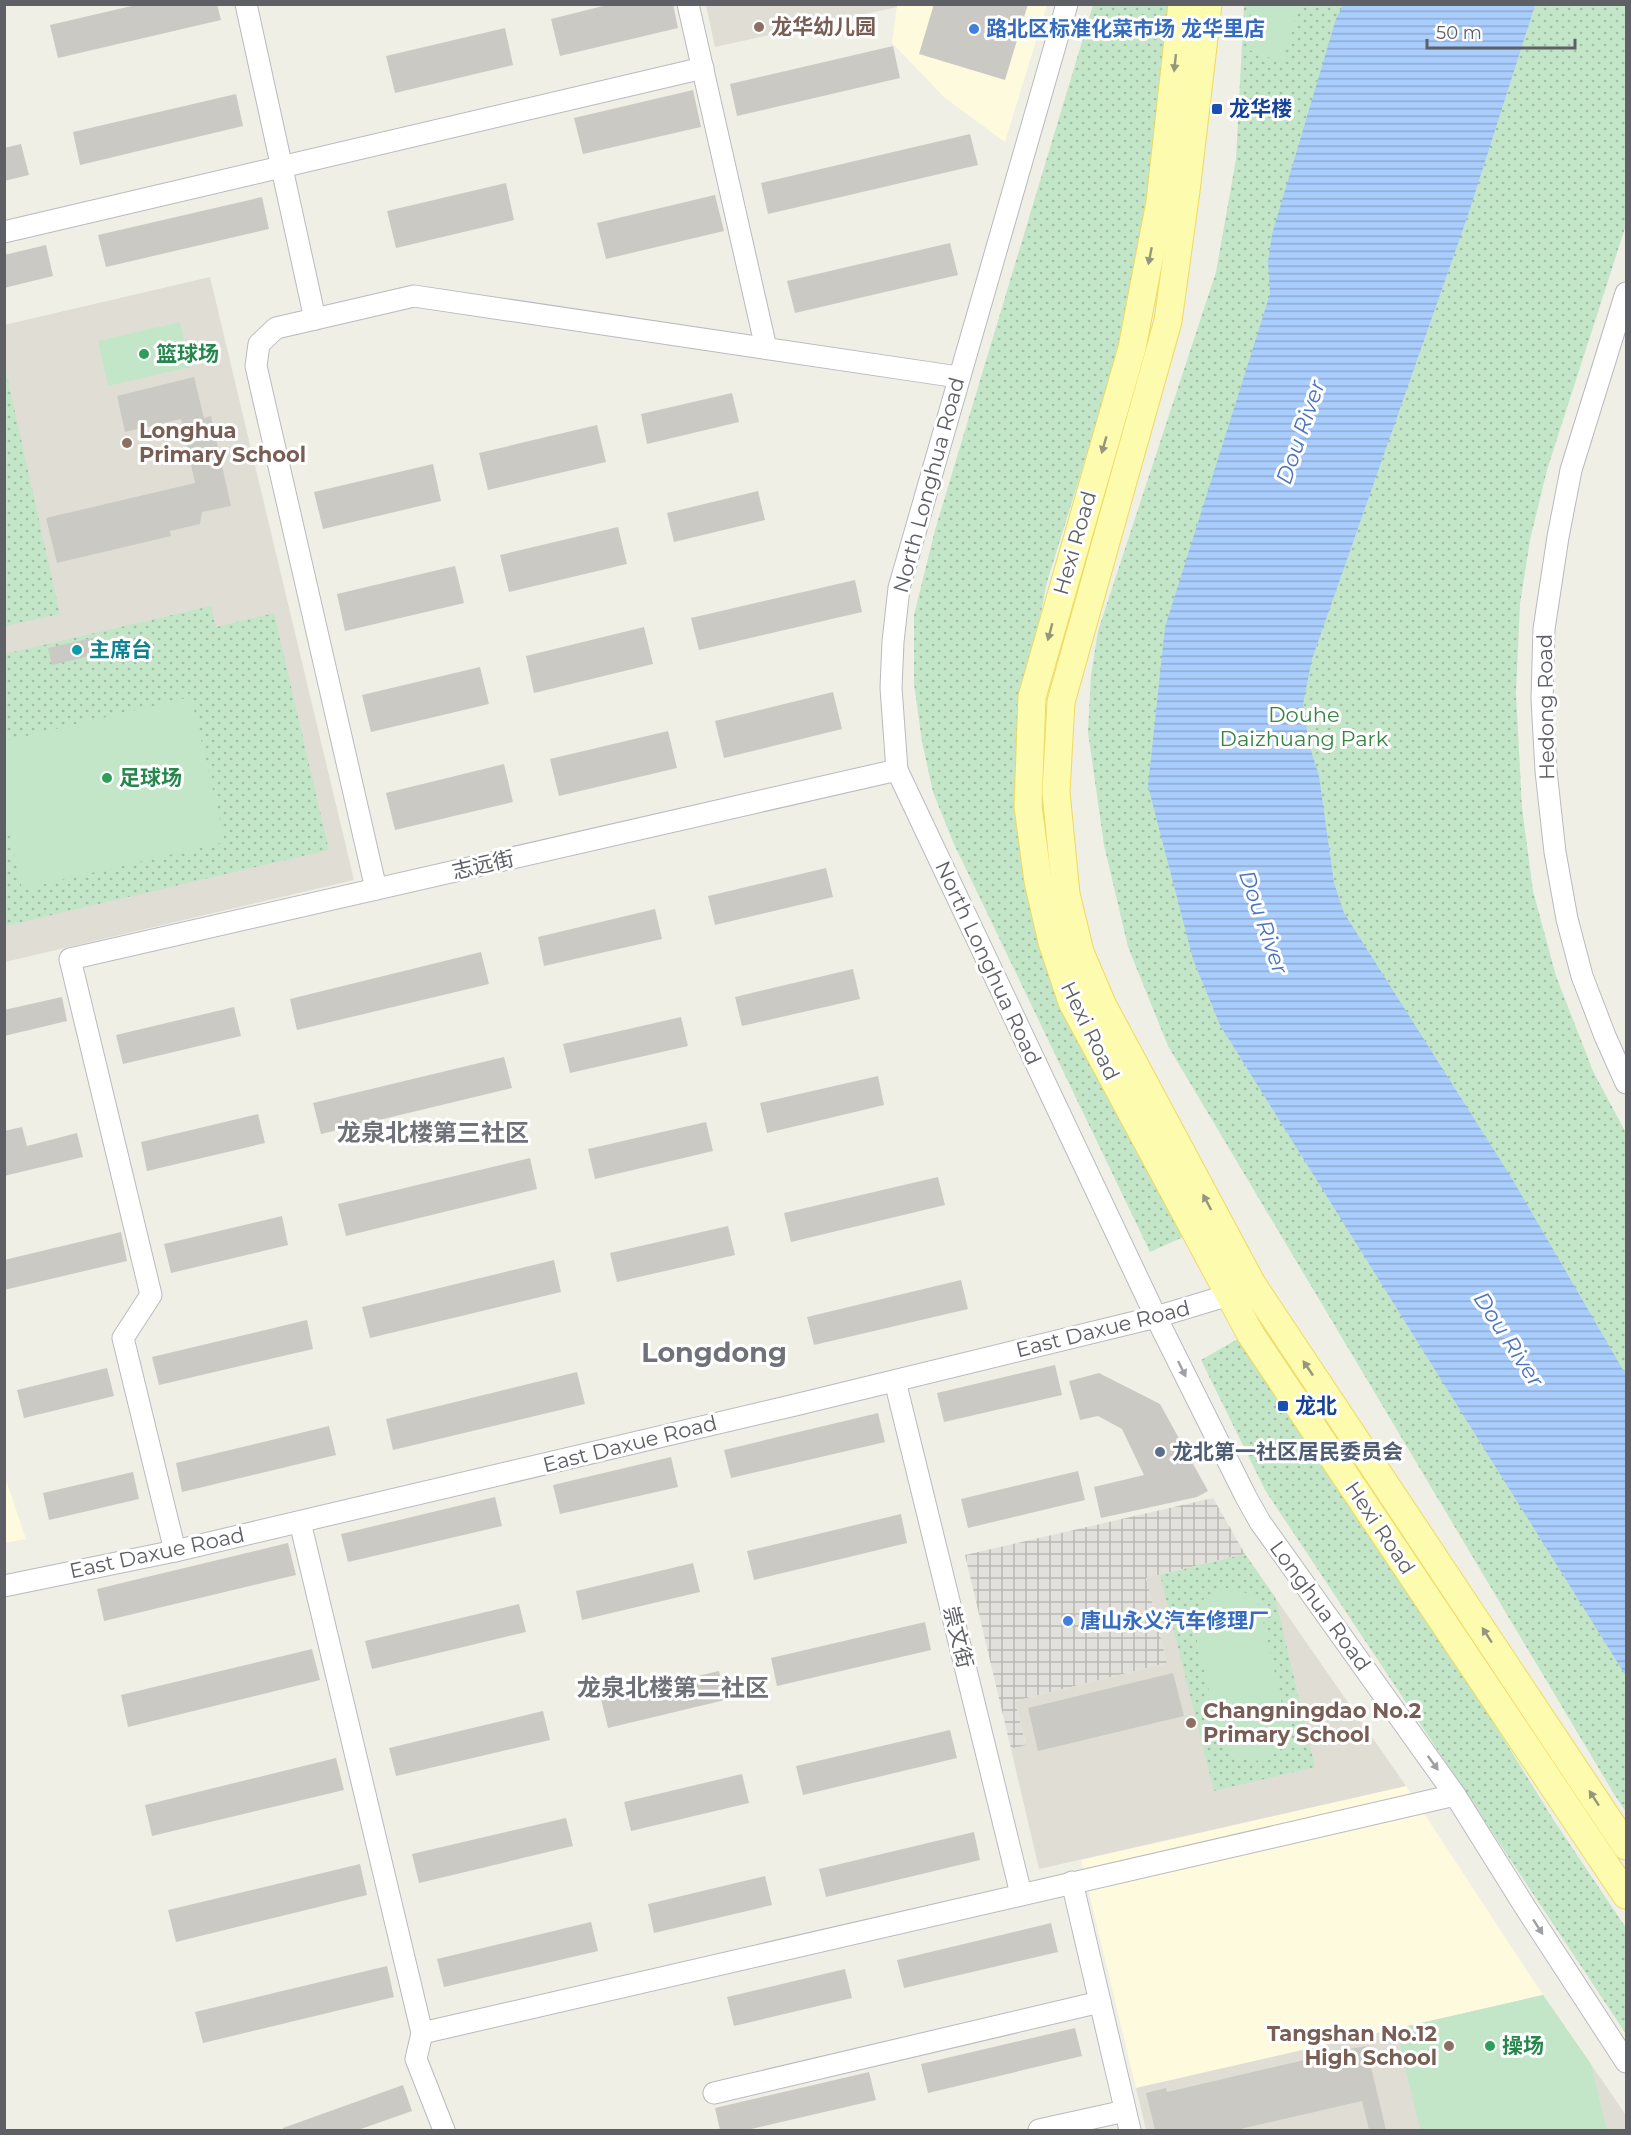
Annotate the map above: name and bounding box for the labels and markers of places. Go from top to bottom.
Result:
place label: 龙华幼儿园 [771,14,876,39]
place label: 路北区标准化菜市场 龙华里店 [986,16,1265,41]
marker: 龙华幼儿园 [752,20,766,34]
marker: 路北区标准化菜市场 龙华里店 [967,22,981,36]
place label: 龙华楼 [1229,96,1292,121]
marker: 龙华楼 [1210,102,1224,116]
place label: 篮球场 [156,341,219,366]
marker: 篮球场 [137,347,151,361]
place label: Longhua Primary School [139,418,306,467]
marker: Longhua Primary School [120,436,134,450]
place label: 主席台 [89,637,152,662]
marker: 主席台 [70,643,84,657]
place label: 足球场 [119,765,182,790]
marker: 足球场 [100,771,114,785]
place label: 龙北 [1295,1393,1337,1418]
marker: 龙北 [1276,1399,1290,1413]
place label: 龙北第一社区居民委员会 [1172,1439,1403,1464]
marker: 龙北第一社区居民委员会 [1153,1445,1167,1459]
place label: 唐山永义汽车修理厂 [1080,1608,1269,1633]
marker: 唐山永义汽车修理厂 [1061,1614,1075,1628]
place label: Changningdao No.2 Primary School [1203,1698,1421,1747]
marker: Changningdao No.2 Primary School [1184,1716,1198,1730]
place label: Tangshan No.12 High School [1267,2021,1437,2070]
place label: 操场 [1502,2033,1544,2058]
marker: Tangshan No.12 High School [1442,2039,1456,2053]
marker: 操场 [1483,2039,1497,2053]

